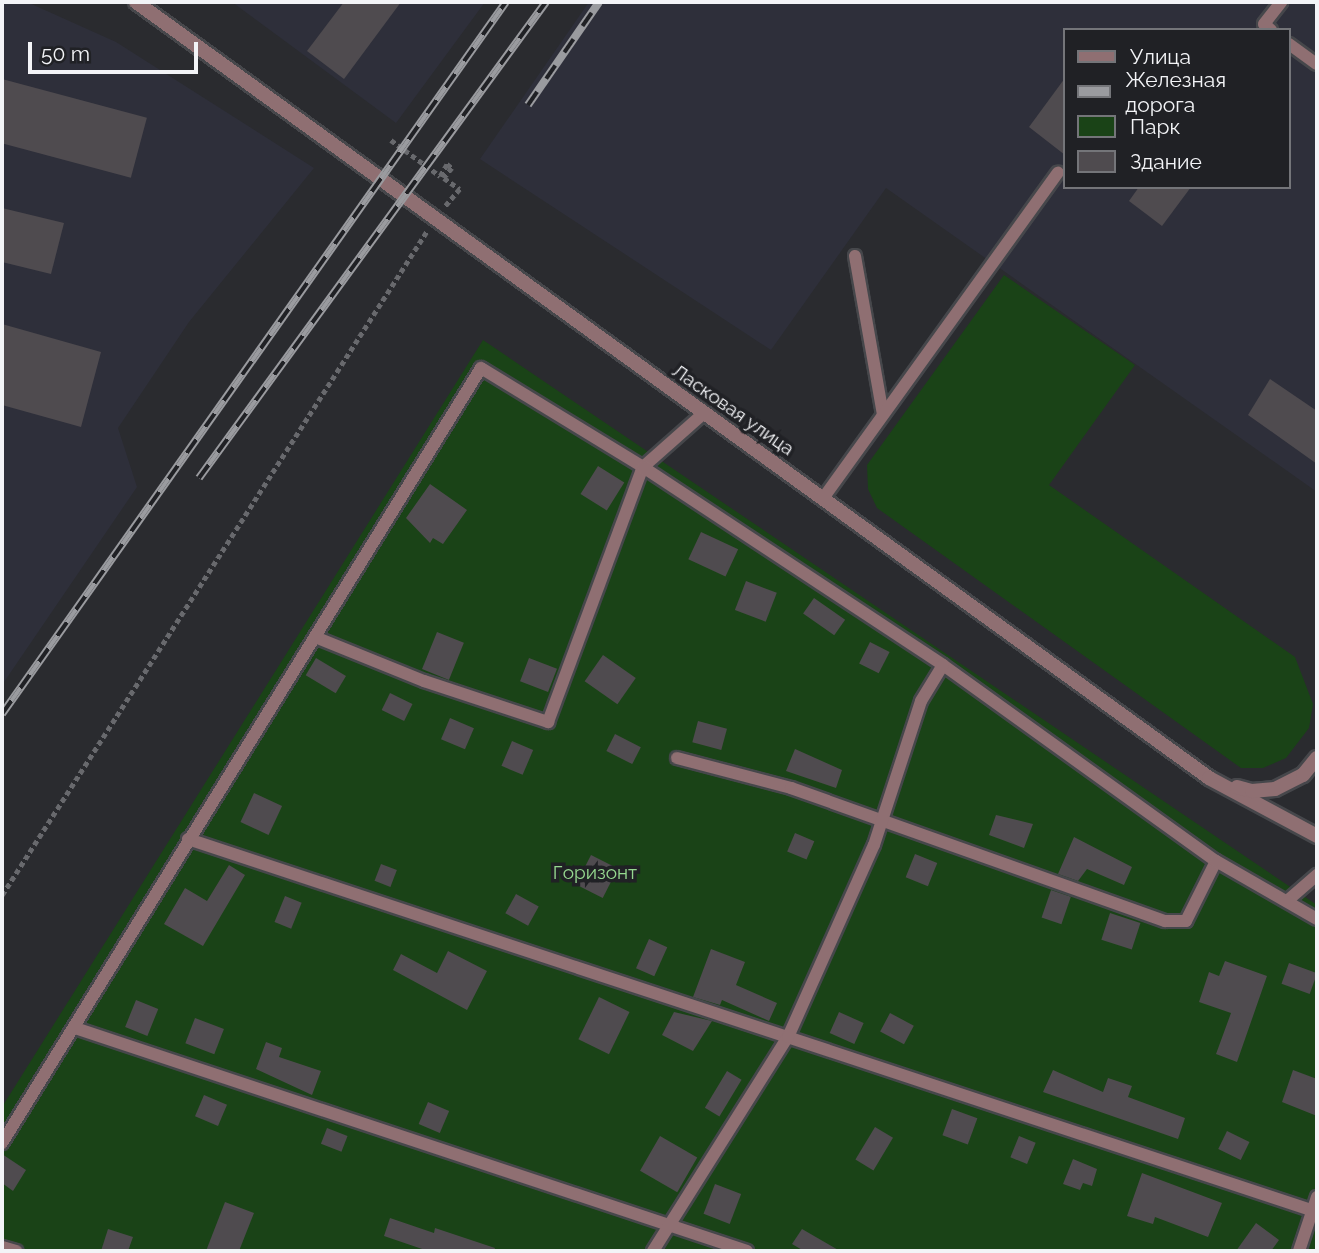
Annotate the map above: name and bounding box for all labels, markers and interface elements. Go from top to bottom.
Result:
scale bar [32,28,201,72]
legend [1064,28,1291,189]
text: 50 m [41,41,90,66]
text: Улица [1130,44,1191,69]
text: Железная дорога [1125,67,1226,117]
text: Парк [1130,114,1180,139]
text: Здание [1130,149,1202,174]
street label: Ласковая улица [667,359,799,461]
park label: Горизонт [553,862,637,884]

